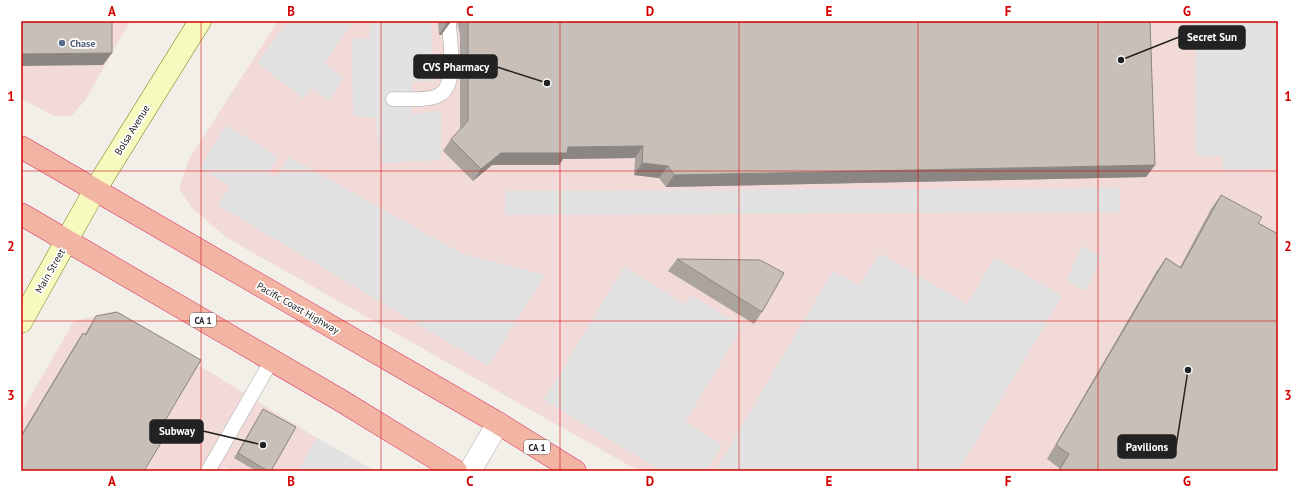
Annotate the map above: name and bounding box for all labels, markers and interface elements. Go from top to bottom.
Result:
text: A [108,3,116,20]
text: B [287,3,295,20]
text: C [466,3,474,20]
text: D [646,3,654,20]
text: E [826,3,833,20]
text: F [1005,3,1012,20]
text: G [1183,3,1191,20]
callout: Secret Sun [1179,26,1245,49]
text: Secret Sun [1187,30,1237,44]
place label: Chase [70,37,95,50]
marker: Chase [57,38,67,48]
callout: CVS Pharmacy [414,55,497,78]
text: CVS Pharmacy [423,60,490,74]
text: 1 [7,88,15,105]
text: 1 [1284,88,1292,105]
street label: Bolsa Avenue [111,102,153,158]
text: 2 [7,238,15,255]
text: 2 [1284,238,1292,255]
street label: Main Street [32,246,68,296]
street label: Pacific Coast Highway [255,279,342,337]
road number: CA 1 [190,313,216,327]
text: 3 [7,387,15,404]
text: 3 [1284,387,1292,404]
callout: Subway [150,420,203,443]
text: Subway [159,424,196,438]
callout: Pavilions [1118,435,1176,458]
road number: CA 1 [524,440,550,454]
text: Pavilions [1126,440,1169,454]
text: A [108,473,116,490]
text: B [287,473,295,490]
text: C [466,473,474,490]
text: D [646,473,654,490]
text: E [826,473,833,490]
text: F [1005,473,1012,490]
text: G [1183,473,1191,490]

